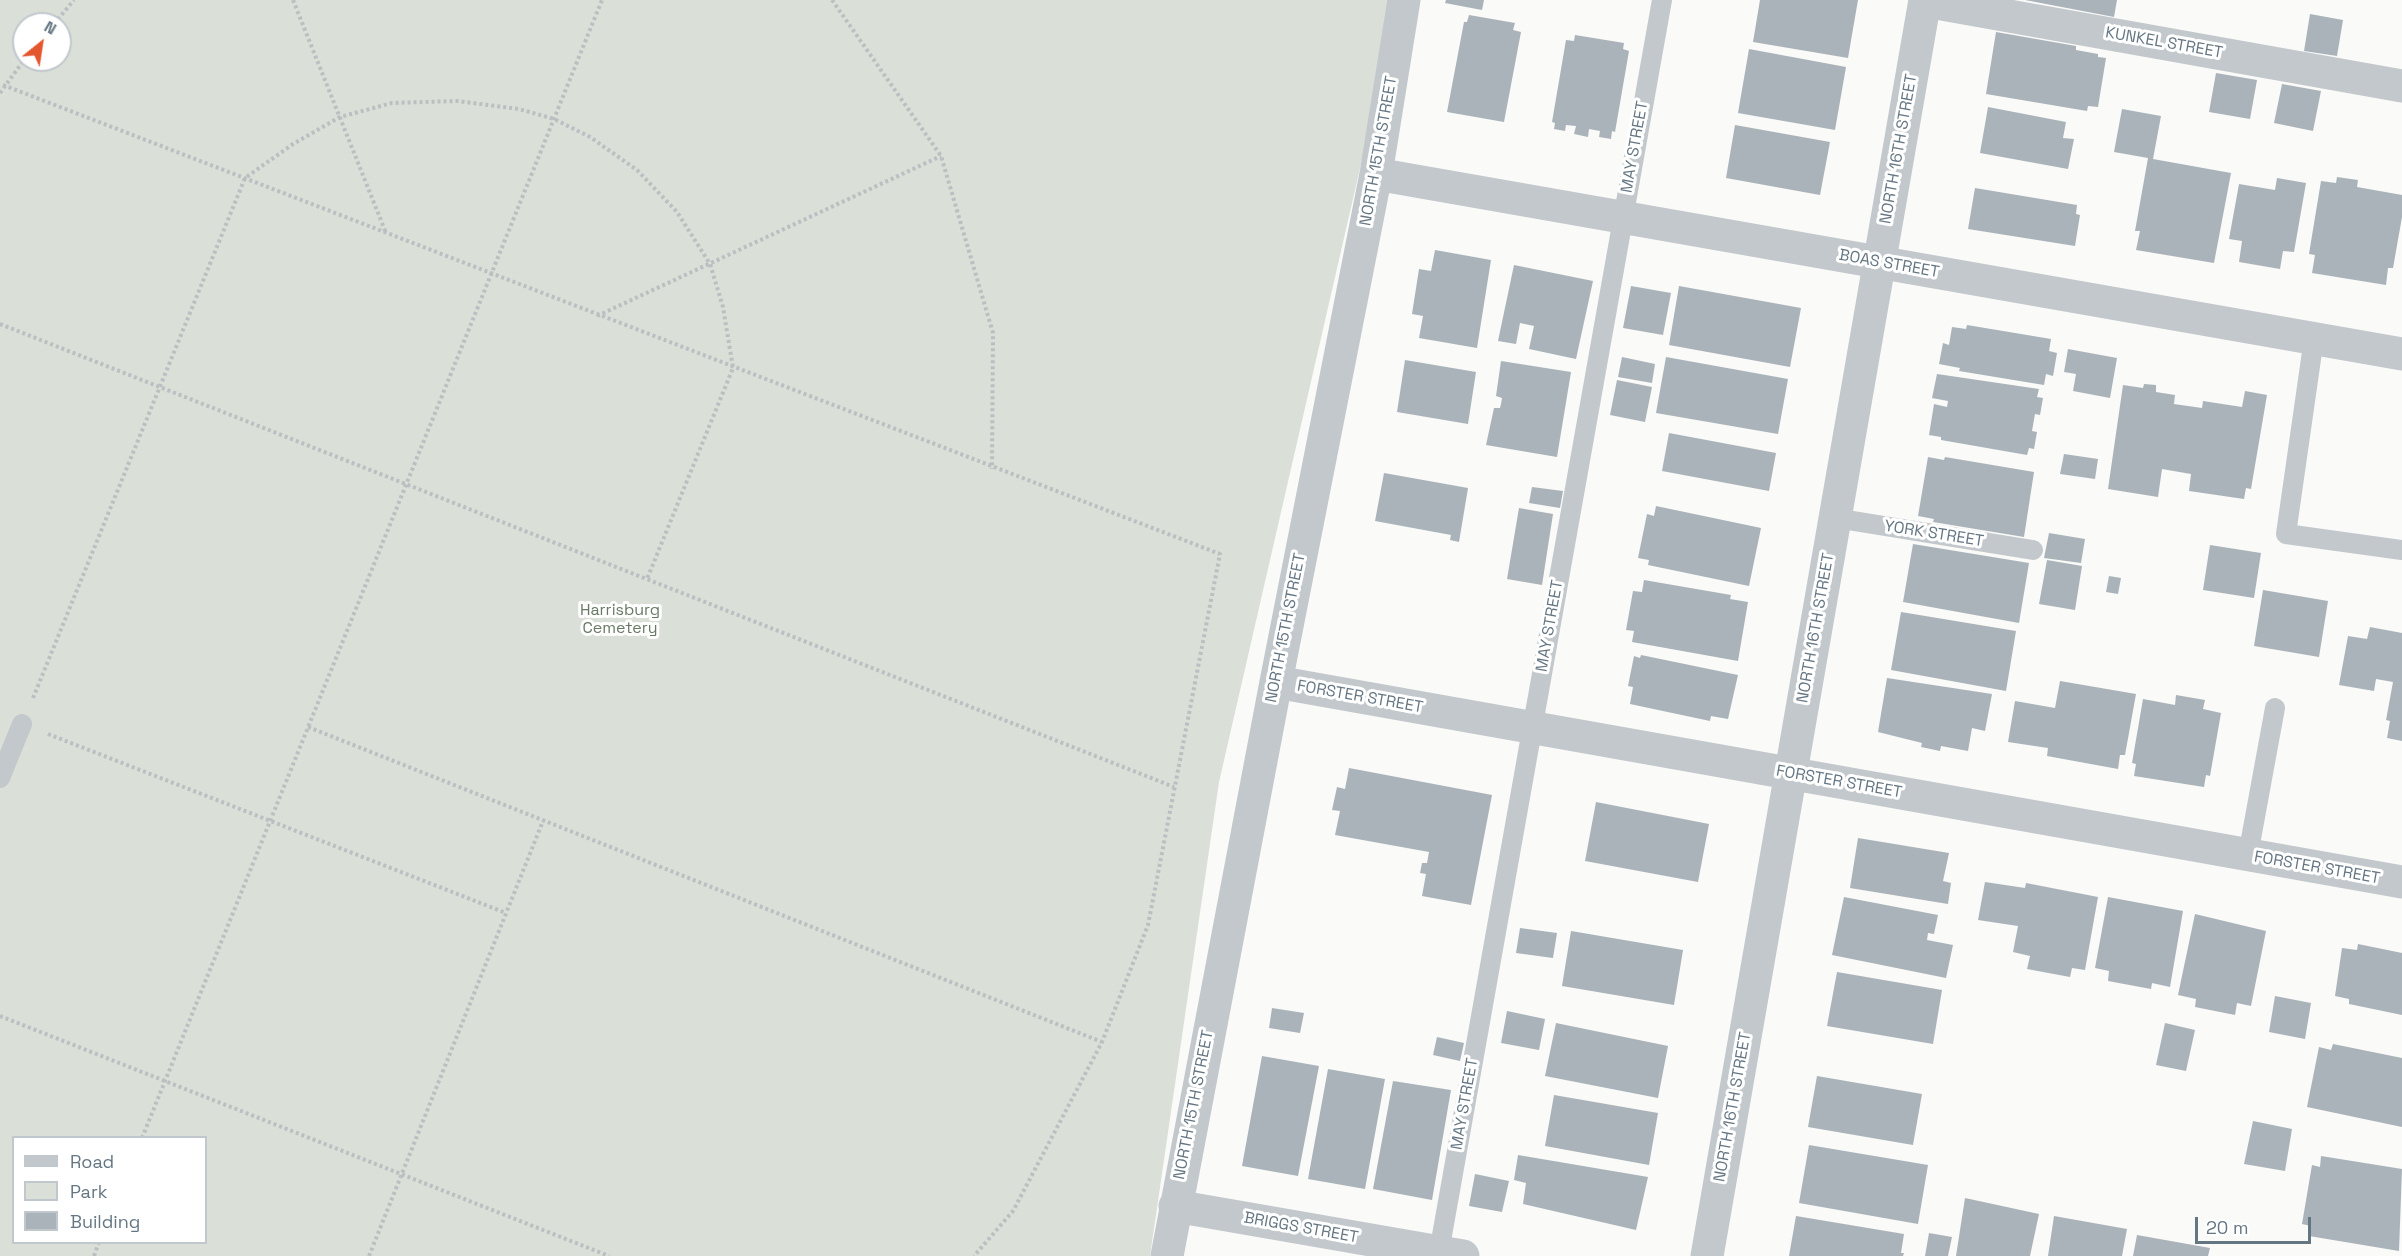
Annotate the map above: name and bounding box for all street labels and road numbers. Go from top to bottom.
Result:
street label: KUNKEL STREET [2104,23,2224,63]
street label: NORTH 16TH STREET [1876,72,1922,226]
street label: NORTH 15TH STREET [1356,75,1402,227]
street label: MAY STREET [1617,100,1653,194]
street label: BOAS STREET [1837,246,1941,282]
street label: YORK STREET [1883,517,1985,551]
street label: NORTH 16TH STREET [1793,551,1839,705]
street label: NORTH 15TH STREET [1262,552,1310,704]
street label: MAY STREET [1532,579,1568,673]
street label: FORSTER STREET [1296,676,1424,718]
street label: FORSTER STREET [1775,761,1903,803]
street label: FORSTER STREET [2253,847,2381,889]
street label: NORTH 15TH STREET [1170,1029,1218,1181]
street label: NORTH 16TH STREET [1710,1030,1756,1184]
street label: MAY STREET [1447,1057,1483,1151]
street label: BRIGGS STREET [1242,1208,1360,1248]

